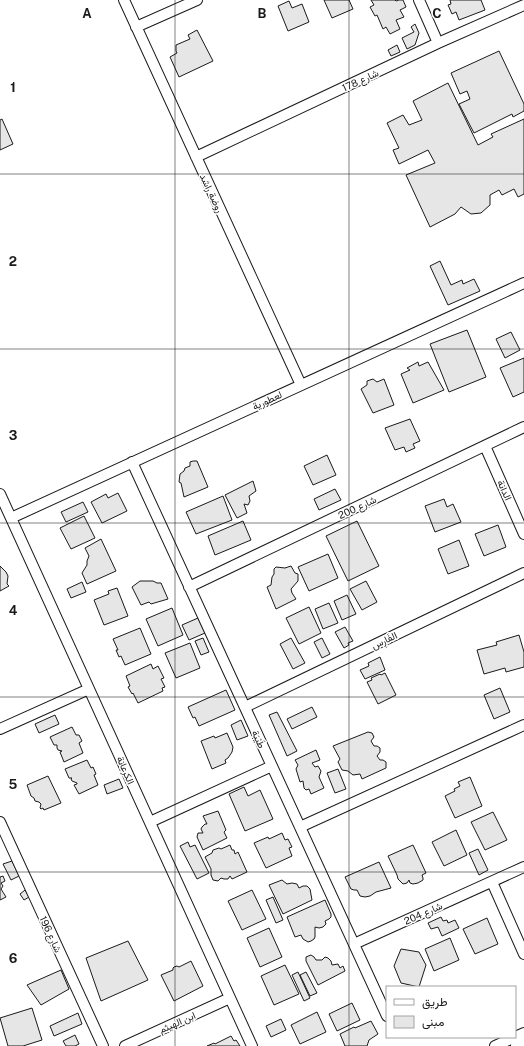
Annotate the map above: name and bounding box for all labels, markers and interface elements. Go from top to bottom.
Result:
text: A [82,6,92,21]
text: B [258,6,267,21]
text: C [432,6,442,21]
street label: شارع 178 [340,66,381,95]
text: 1 [10,80,16,95]
street label: روضة راشد [197,171,226,215]
text: 2 [9,254,17,269]
street label: لعطورية [250,388,284,413]
text: 3 [9,428,18,443]
street label: الدانة [495,478,515,502]
street label: شارع 200 [336,493,378,522]
text: 4 [9,603,18,618]
street label: الفَارِس [369,629,400,654]
street label: طَيْبَة [249,728,269,751]
street label: الكرعانة [114,754,137,786]
text: 5 [9,777,18,792]
street label: شارع 204 [402,899,445,928]
street label: شارع 196 [36,914,65,955]
text: 6 [9,951,18,966]
legend [386,986,516,1038]
text: طريق [422,995,448,1010]
street label: ابن الهيثم [157,1009,198,1036]
text: مبنى [422,1015,444,1030]

